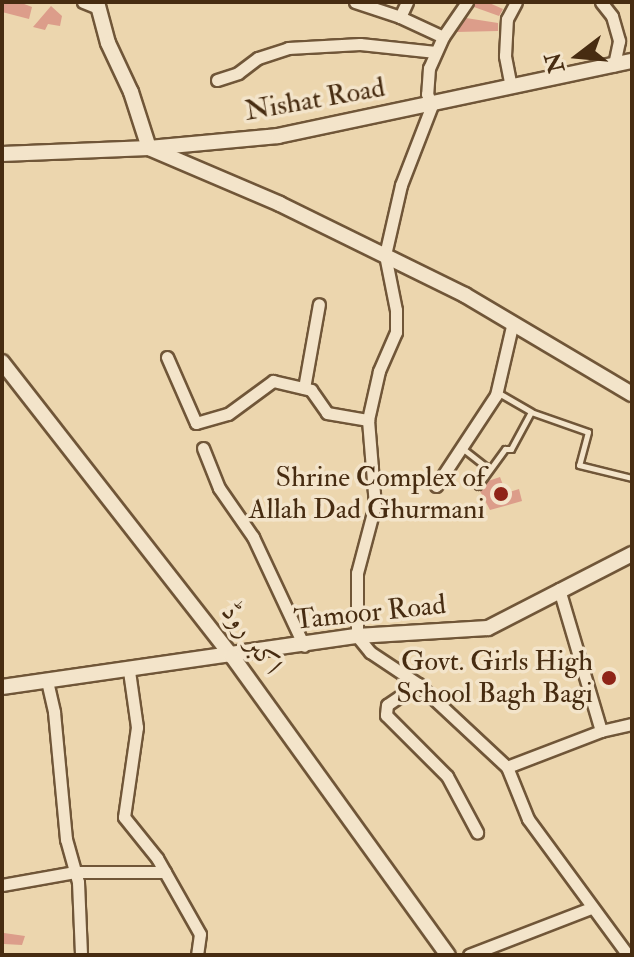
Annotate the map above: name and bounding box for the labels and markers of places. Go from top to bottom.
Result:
place label: Shrine Complex of Allah Dad Ghurmani [249,461,485,527]
marker: Shrine Complex of Allah Dad Ghurmani [492,485,510,503]
place label: Govt. Girls High School Bagh Bagi [396,645,593,711]
marker: Govt. Girls High School Bagh Bagi [600,669,618,687]

